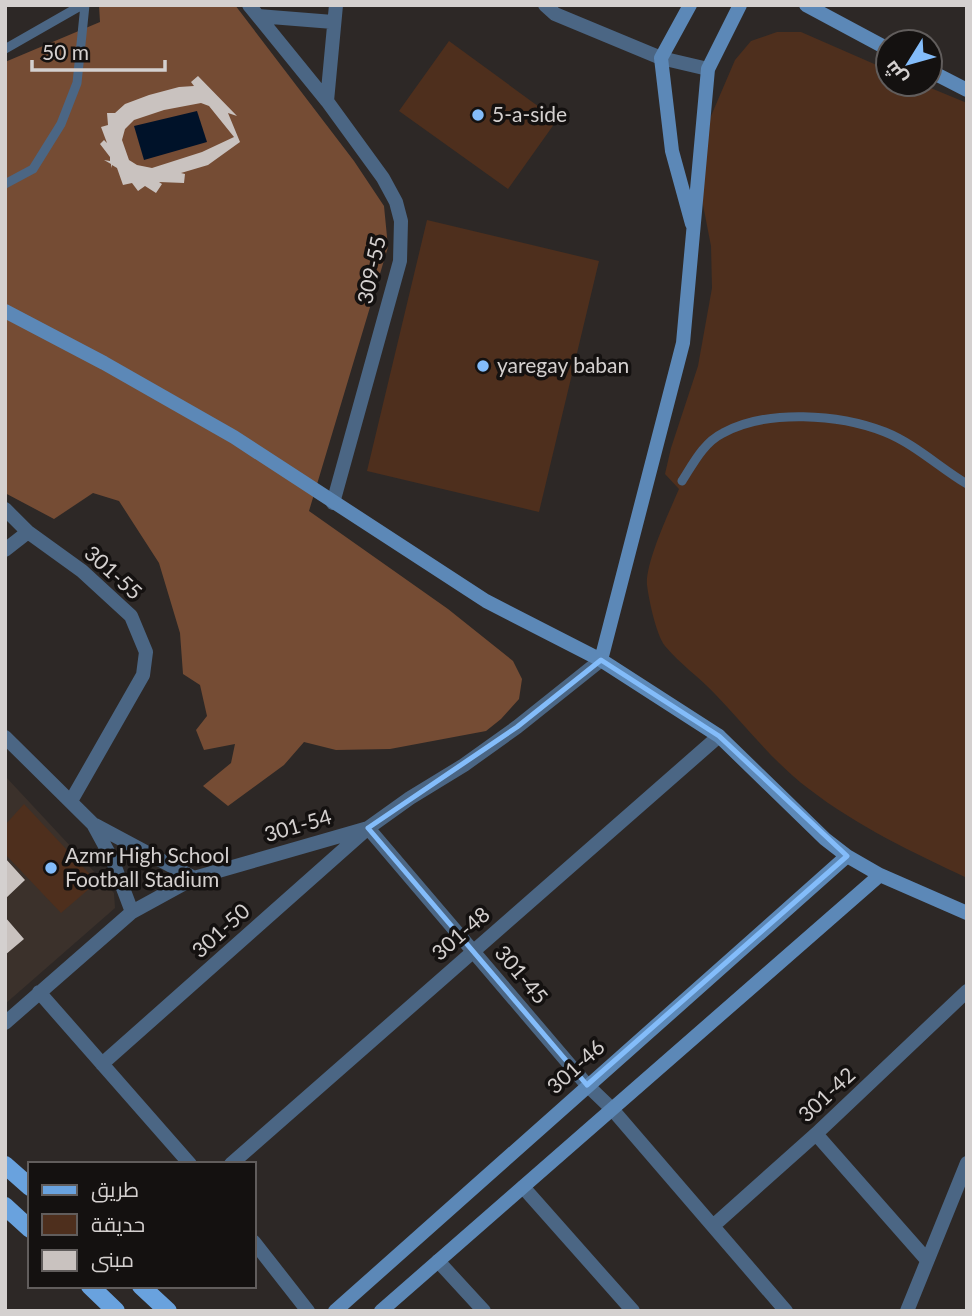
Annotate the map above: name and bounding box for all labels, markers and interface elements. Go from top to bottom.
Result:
scale bar [32,28,164,72]
north arrow [874,28,944,98]
text: 50 m [42,39,89,64]
text: ش [879,56,912,90]
place label: 5-a-side [492,101,567,126]
marker: 5-a-side [470,107,486,123]
street label: 309-55 [351,233,390,306]
place label: yaregay baban [497,352,629,377]
marker: yaregay baban [475,358,491,374]
street label: 301-55 [80,540,148,604]
street label: 301-54 [261,803,334,846]
place label: Azmr High School Football Stadium [65,842,229,891]
marker: Azmr High School Football Stadium [43,860,59,876]
street label: 301-50 [186,898,254,962]
street label: 301-48 [426,901,494,965]
street label: 301-45 [490,940,554,1008]
street label: 301-46 [541,1034,609,1098]
street label: 301-42 [792,1061,860,1126]
legend [28,1162,256,1288]
text: طريق [91,1176,139,1203]
text: حديقة [91,1211,145,1236]
text: مبنى [91,1246,134,1273]

